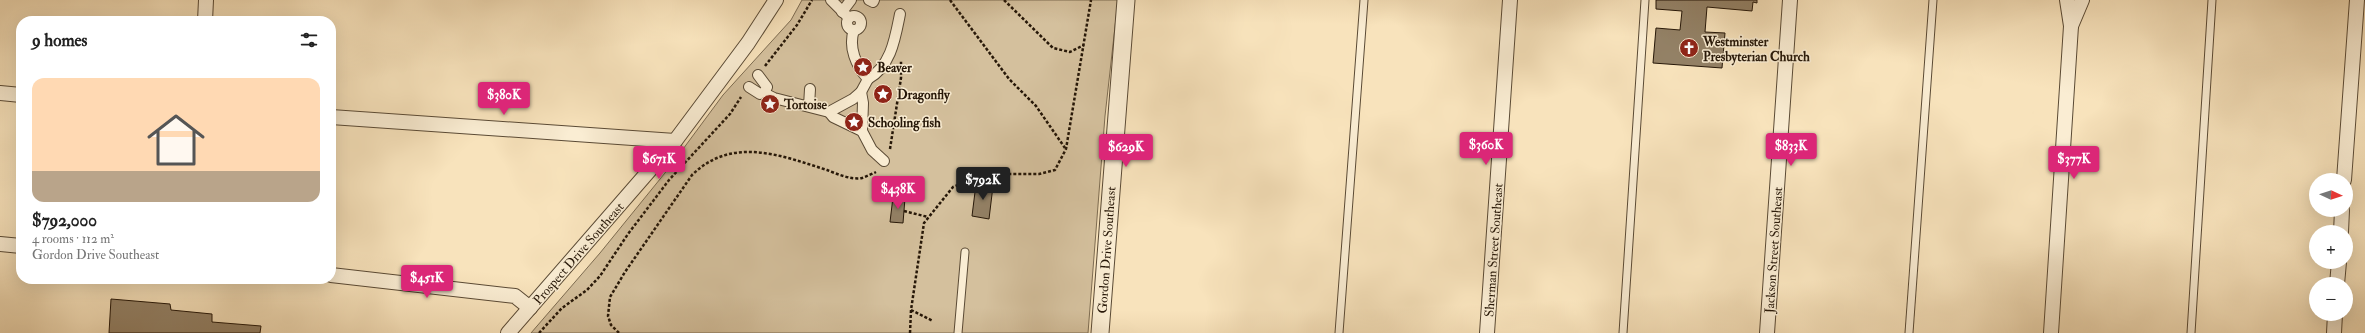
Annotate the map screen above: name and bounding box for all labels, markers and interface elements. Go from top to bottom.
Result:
icon: filters [298,29,320,51]
text: 9 homes [32,30,87,51]
place label: Westminster Presbyterian Church [1702,34,1810,66]
church icon: Westminster Presbyterian Church [1678,37,1700,59]
place icon: Beaver [852,56,874,78]
place label: Beaver [877,60,913,76]
pin: $380K [476,82,532,116]
place icon: Dragonfly [872,83,894,105]
text: $380K [487,87,521,103]
place label: Dragonfly [897,87,951,104]
place icon: Tortoise [759,93,781,115]
place label: Tortoise [783,97,827,113]
icon: home [140,104,212,176]
place icon: Schooling fish [843,111,865,133]
place label: Schooling fish [868,115,941,132]
pin: $360K [1458,132,1514,166]
pin: $833K [1763,133,1819,167]
pin: $629K [1098,134,1154,168]
text: $360K [1469,137,1503,153]
text: $833K [1775,138,1807,154]
text: $629K [1108,139,1144,155]
pin: $671K [631,146,687,180]
pin: $377K [2046,146,2102,180]
text: $671K [642,151,676,167]
text: $377K [2057,151,2091,167]
pin: $792K [955,167,1011,201]
text: $792K [965,172,1001,188]
north arrow [2309,173,2353,217]
map controls [2309,173,2353,321]
pin: $438K [870,176,926,210]
text: $438K [881,181,915,197]
street label: Sherman Street Southeast [1481,183,1507,317]
street label: Gordon Drive Southeast [1095,186,1119,314]
street label: Jackson Street Southeast [1762,186,1786,315]
street label: Prospect Drive Southeast [530,199,628,309]
text: $792,000 [32,210,97,231]
button: + [2309,225,2353,269]
text: 4 rooms · 112 m² [32,231,114,247]
text: Gordon Drive Southeast [32,247,159,263]
pin: $451K [399,265,455,299]
text: $451K [410,270,444,286]
button: − [2309,277,2353,321]

